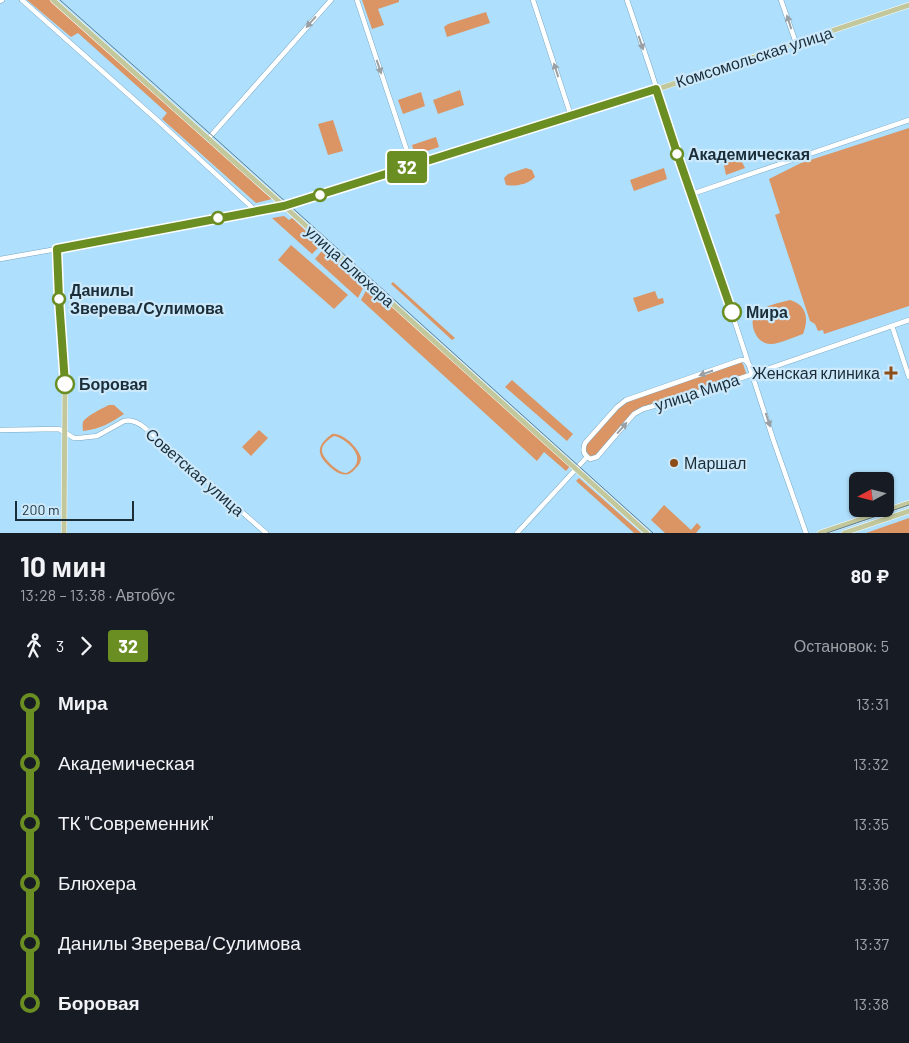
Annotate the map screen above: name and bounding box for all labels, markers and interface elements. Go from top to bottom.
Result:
one-way arrow [784,14,792,29]
one-way arrow [305,16,316,29]
street label: Комсомольская улица [673,22,835,91]
one-way arrow [638,36,646,51]
one-way arrow [375,60,383,75]
one-way arrow [552,62,559,77]
place label: Академическая [688,144,810,163]
marker: Академическая [670,147,684,161]
line badge: 32 [384,151,430,183]
text: 32 [397,156,417,178]
unlabelled marker [313,188,327,202]
unlabelled marker [211,211,225,225]
street label: улица Блюхера [302,221,399,311]
place label: Данилы Зверева/Сулимова [70,280,224,317]
marker: Данилы Зверева/Сулимова [52,292,66,306]
marker: Мира [722,302,742,322]
place label: Мира [746,302,788,321]
place label: Женская клиника [752,363,880,382]
marker: Женская клиника [884,366,898,380]
street label: улица Мира [652,369,741,414]
one-way arrow [698,369,713,377]
marker: Боровая [55,374,75,394]
place label: Боровая [79,374,148,393]
one-way arrow [764,413,772,428]
one-way arrow [616,422,628,434]
street label: Советская улица [142,424,249,520]
place label: Маршал [684,453,746,472]
marker: Маршал [668,457,680,469]
north arrow [849,472,894,518]
map controls [849,472,894,517]
scale bar [15,498,134,521]
text: 200 m [22,501,60,518]
text: 10 мин [20,549,106,583]
text: 80 ₽ [851,564,889,587]
text: 13:28 – 13:38 · Автобус [20,585,175,604]
icon: walk [20,632,48,660]
icon: forward [72,632,100,660]
text: 32 [118,635,138,657]
text: 3 [56,636,64,655]
text: Остановок: 5 [794,636,889,655]
text: Мира [58,691,108,714]
text: 13:31 [856,694,889,713]
text: Академическая [58,751,195,774]
text: 13:32 [853,754,889,773]
text: ТК "Современник" [58,811,214,834]
text: 13:35 [853,814,889,833]
text: Блюхера [58,871,136,894]
text: 13:36 [853,874,889,893]
text: Данилы Зверева/Сулимова [58,931,301,954]
text: 13:37 [854,934,889,953]
text: Боровая [58,991,140,1014]
text: 13:38 [853,994,889,1013]

